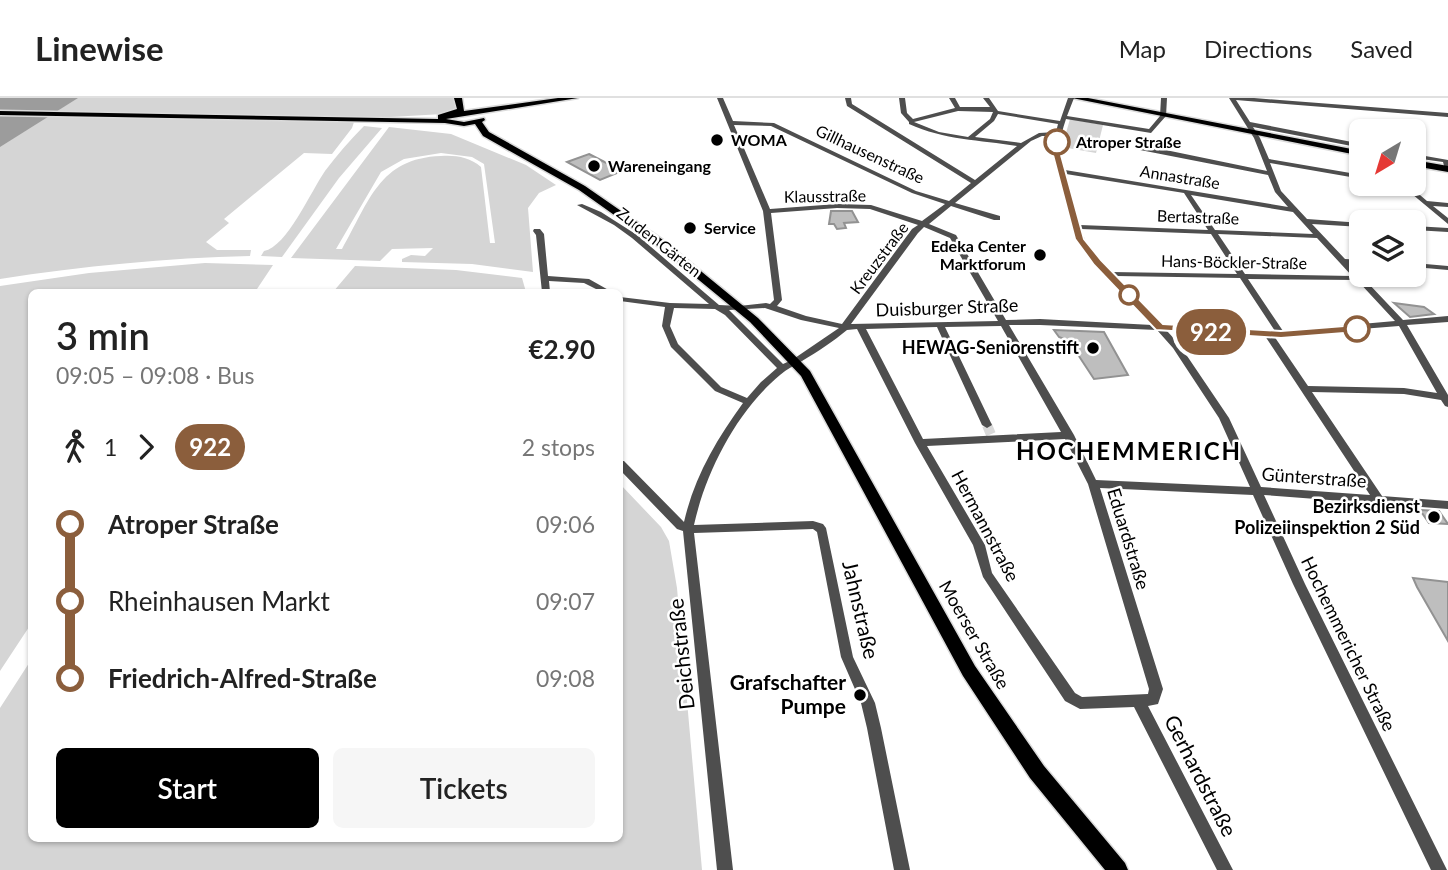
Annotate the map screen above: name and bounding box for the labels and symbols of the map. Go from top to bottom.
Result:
north arrow [1349,119,1426,196]
street label: Gillhausenstraße [813,120,927,187]
marker: Atroper Straße [1044,129,1070,155]
place label: WOMA [731,130,788,149]
marker: WOMA [709,132,725,148]
place label: Atroper Straße [1075,132,1182,151]
place label: Wareneingang [608,156,711,175]
marker: Wareneingang [586,158,602,174]
street label: Annastraße [1139,161,1221,192]
street label: Klausstraße [784,185,866,206]
street label: Zu den Gärten [614,203,705,280]
street label: Bertastraße [1157,206,1239,227]
place label: Service [704,218,756,237]
street label: Kreuzstraße [846,218,912,297]
marker: Service [682,220,698,236]
place label: Edeka Center Marktforum [931,236,1026,273]
marker: Edeka Center Marktforum [1032,247,1048,263]
street label: Hans-Böckler-Straße [1161,251,1307,272]
unlabelled marker [1119,285,1139,305]
street label: Duisburger Straße [875,294,1019,320]
line badge: 922 [1171,309,1251,355]
unlabelled marker [1344,316,1370,342]
place label: HEWAG-Seniorenstift [902,336,1079,358]
marker: HEWAG-Seniorenstift [1085,340,1101,356]
district label: HOCHEMMERICH [1016,436,1242,465]
street label: Günterstraße [1261,462,1367,492]
street label: Hermannstraße [947,466,1024,585]
street label: Eduardstraße [1103,485,1155,592]
place label: Bezirksdienst Polizeiinspektion 2 Süd [1234,495,1420,538]
marker: Bezirksdienst Polizeiinspektion 2 Süd [1426,509,1442,525]
street label: Hochemmericher Straße [1297,553,1401,735]
street label: Jahnstraße [838,558,885,661]
street label: Moerser Straße [935,576,1015,693]
street label: Deichstraße [662,597,699,711]
place label: Grafschafter Pumpe [730,669,846,718]
marker: Grafschafter Pumpe [852,687,868,703]
street label: Gerhardstraße [1160,710,1243,840]

